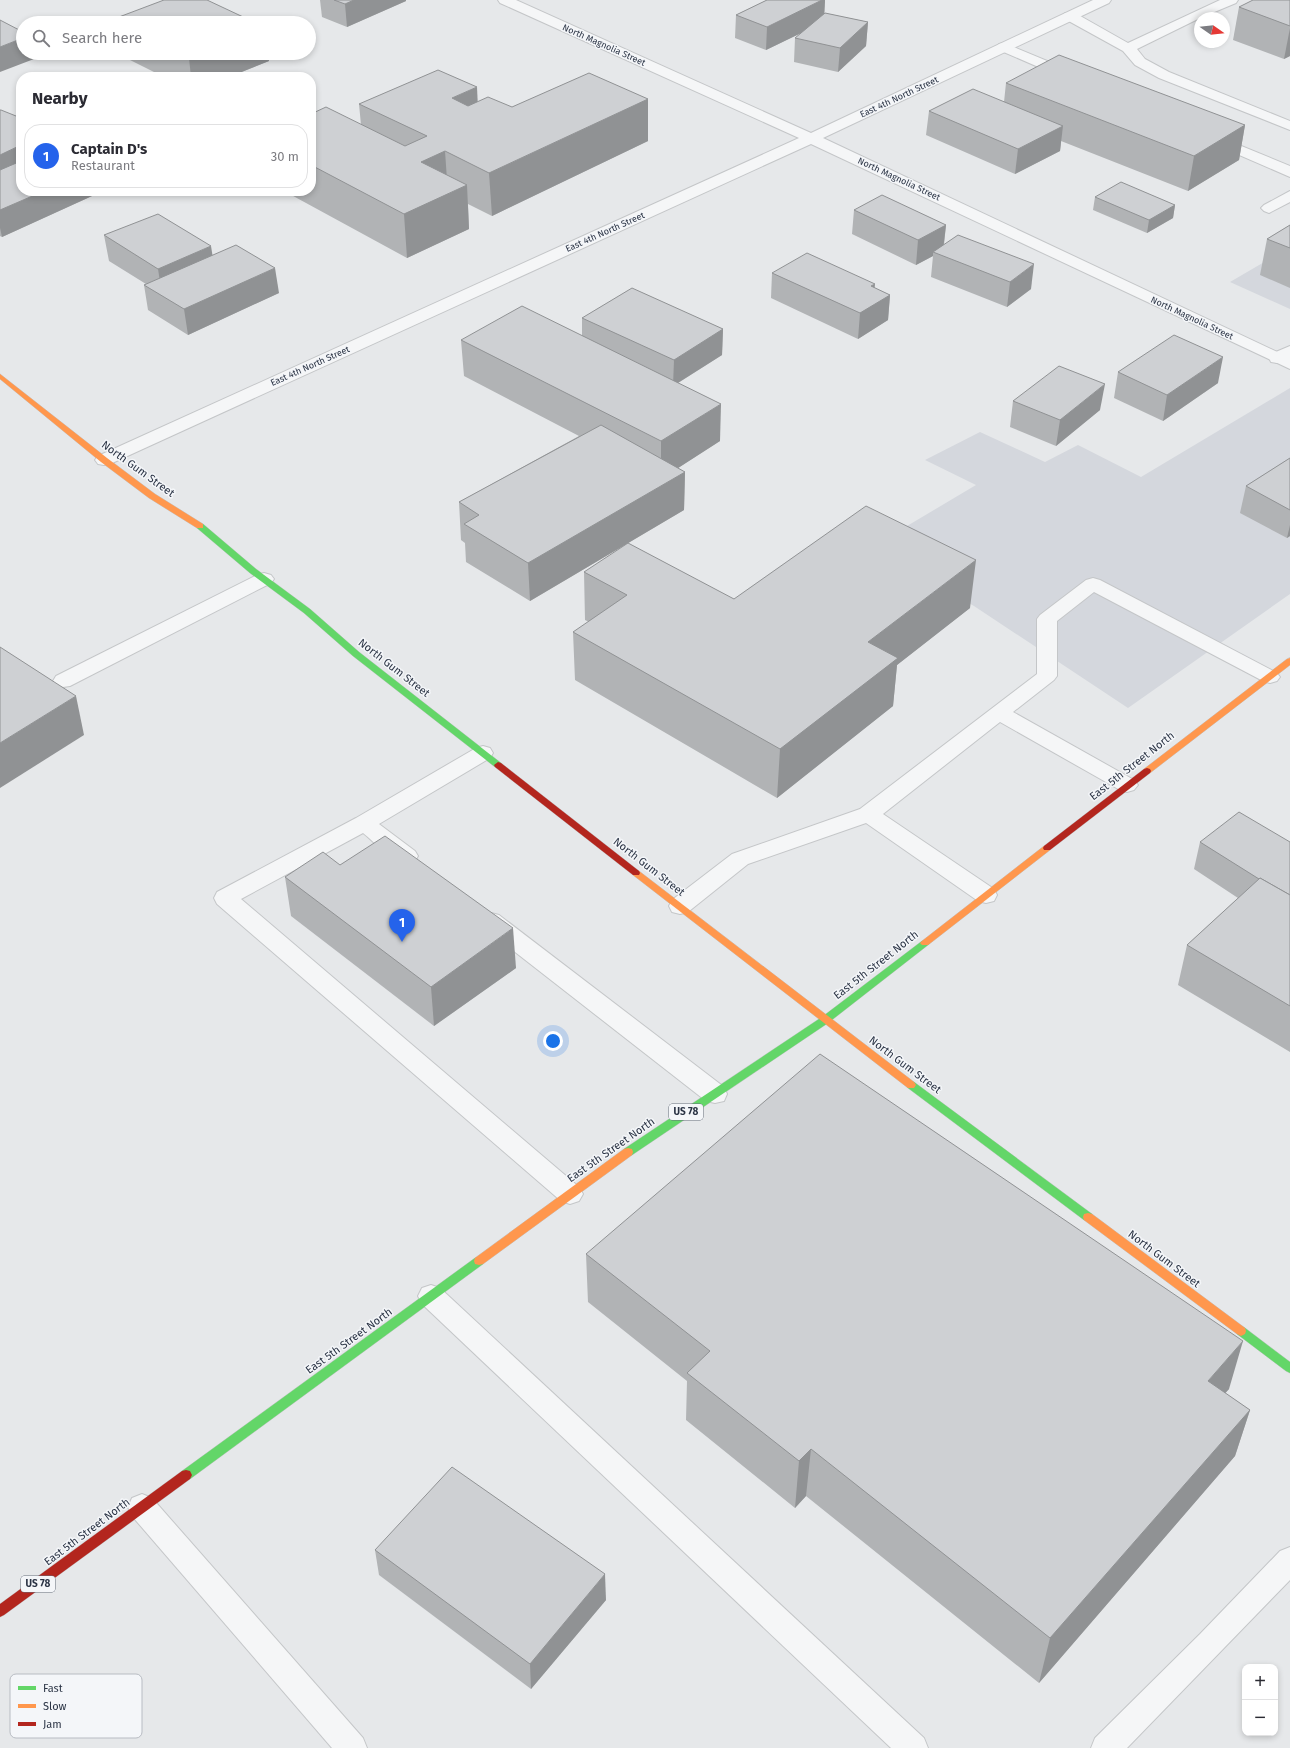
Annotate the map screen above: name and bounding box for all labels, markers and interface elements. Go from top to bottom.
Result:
north arrow [1194,12,1230,48]
search box [16,16,316,60]
street label: North Magnolia Street [561,22,648,68]
icon: search [30,27,52,49]
text: Search here [62,29,142,47]
street label: East 4th North Street [858,74,940,120]
text: Nearby [32,88,87,109]
text: Captain D's [71,140,147,158]
text: 1 [43,149,49,164]
text: 30 m [271,149,299,164]
street label: North Magnolia Street [856,156,942,203]
text: Restaurant [71,158,135,173]
street label: East 4th North Street [564,210,647,254]
street label: North Magnolia Street [1149,295,1235,342]
street label: East 4th North Street [269,344,352,388]
street label: North Gum Street [99,438,177,500]
street label: North Gum Street [356,636,432,700]
street label: East 5th Street North [1087,729,1177,803]
street label: North Gum Street [611,835,687,899]
pin: 1 [389,909,415,942]
street label: East 5th Street North [831,928,921,1002]
your location [543,1031,563,1051]
street label: North Gum Street [866,1034,944,1096]
road number: US 78 [669,1104,703,1120]
street label: East 5th Street North [565,1115,657,1185]
street label: North Gum Street [1125,1228,1203,1290]
street label: East 5th Street North [303,1305,395,1377]
street label: East 5th Street North [42,1496,132,1568]
road number: US 78 [21,1576,55,1592]
map controls [1242,1664,1278,1736]
button: + [1242,1664,1278,1700]
legend [10,1674,142,1738]
text: Fast [43,1682,63,1695]
text: Slow [43,1700,67,1713]
button: − [1242,1700,1278,1736]
text: Jam [43,1718,62,1731]

